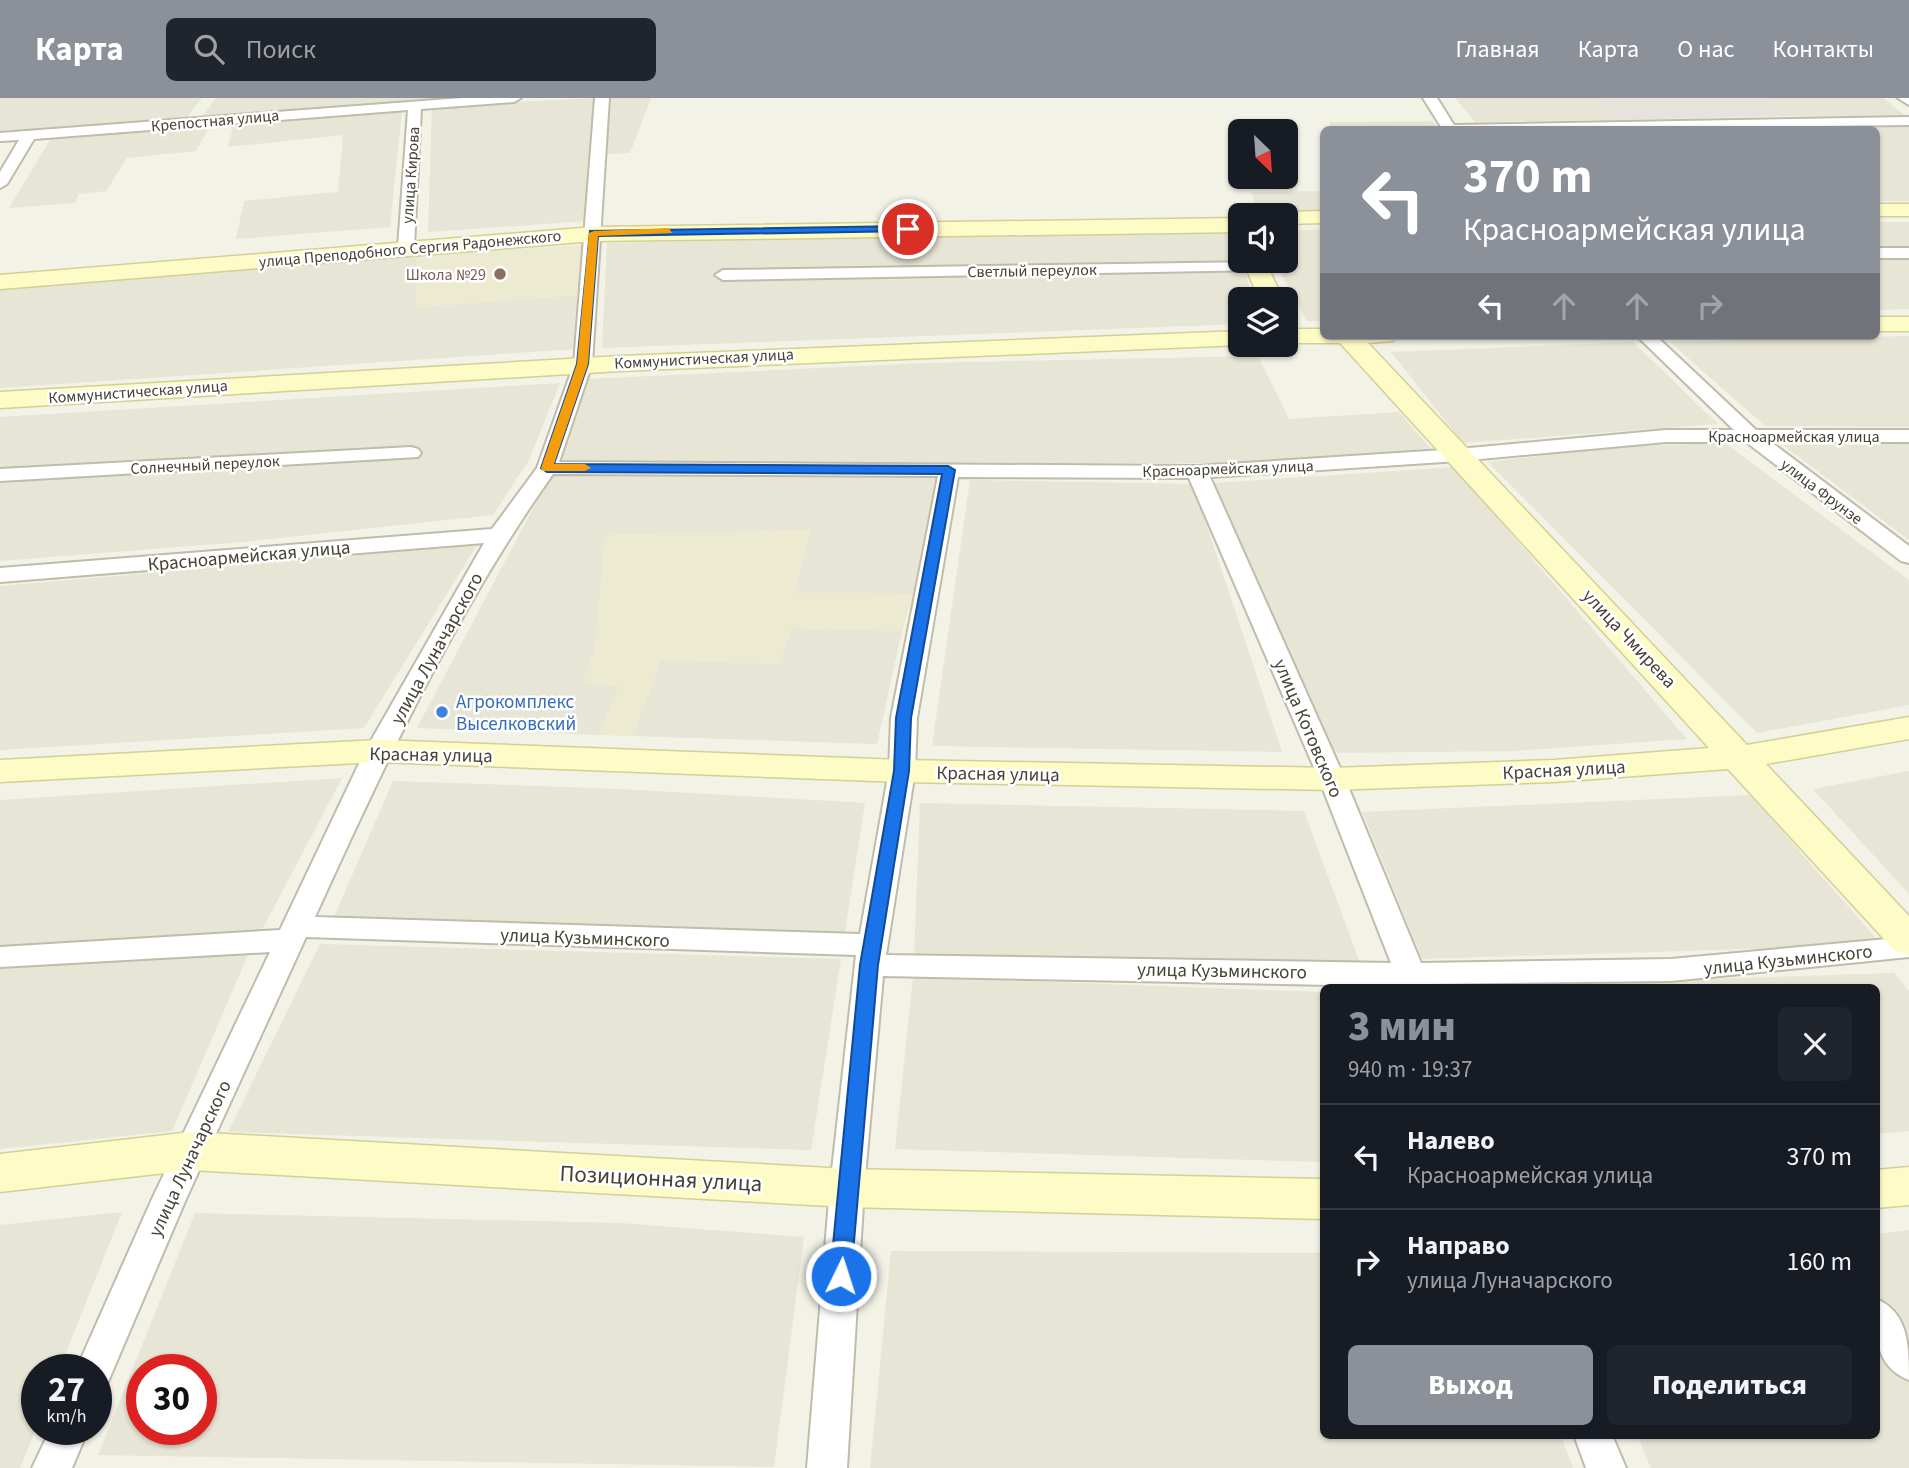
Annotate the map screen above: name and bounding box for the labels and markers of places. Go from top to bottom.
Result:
pin [878,199,938,259]
place label: Школа №29 [406,264,486,286]
marker: Школа №29 [492,266,508,282]
place label: Агрокомплекс Выселковский [456,689,576,738]
marker: Агрокомплекс Выселковский [434,704,450,720]

